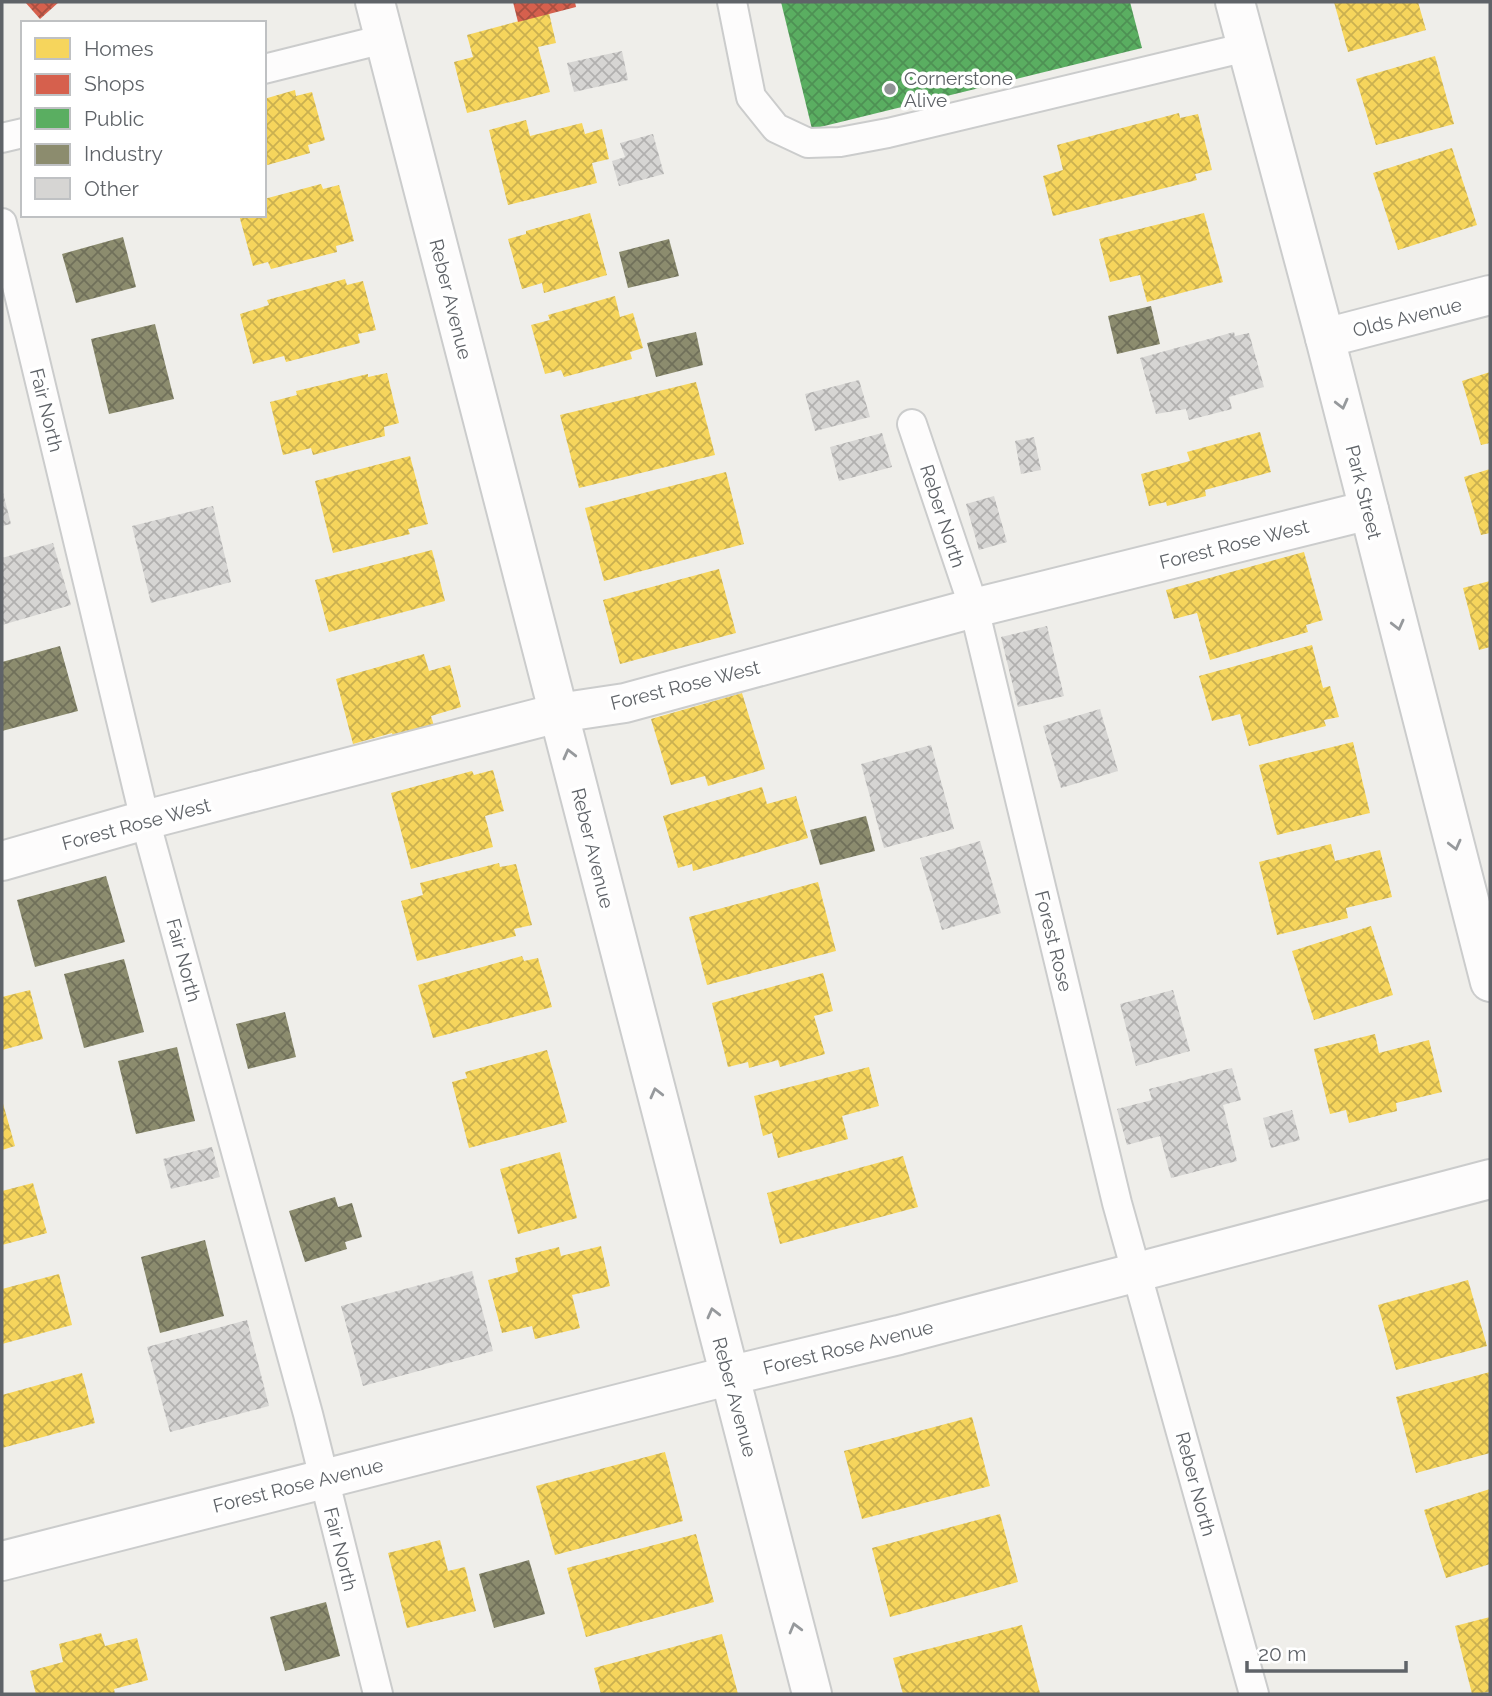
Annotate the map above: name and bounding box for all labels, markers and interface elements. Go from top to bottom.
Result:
legend [21,21,266,217]
text: Homes [84,36,154,61]
place label: Cornerstone Alive [904,67,1013,111]
text: Shops [84,71,145,96]
marker: Cornerstone Alive [882,81,898,97]
text: Public [84,106,144,131]
text: Industry [84,141,163,166]
text: Other [84,176,139,201]
street label: Reber Avenue [425,237,477,361]
street label: Olds Avenue [1350,293,1464,341]
street label: Fair North [26,366,68,454]
one-way arrow [1334,398,1348,410]
street label: Park Street [1342,443,1386,542]
street label: Reber North [916,462,970,570]
street label: Forest Rose West [1157,515,1312,573]
one-way arrow [1390,618,1404,630]
street label: Forest Rose West [608,656,763,714]
one-way arrow [562,748,577,760]
street label: Reber Avenue [567,786,619,910]
street label: Forest Rose West [59,793,213,854]
one-way arrow [1447,839,1461,851]
street label: Forest Rose [1031,888,1077,994]
street label: Fair North [162,916,206,1004]
one-way arrow [650,1087,664,1099]
one-way arrow [707,1307,721,1319]
street label: Forest Rose Avenue [761,1315,935,1379]
street label: Reber Avenue [708,1335,762,1459]
street label: Reber North [1172,1429,1220,1539]
street label: Forest Rose Avenue [211,1453,385,1517]
street label: Fair North [320,1505,362,1593]
one-way arrow [789,1622,803,1634]
scale bar [1247,1630,1406,1674]
text: 20 m [1258,1641,1306,1666]

